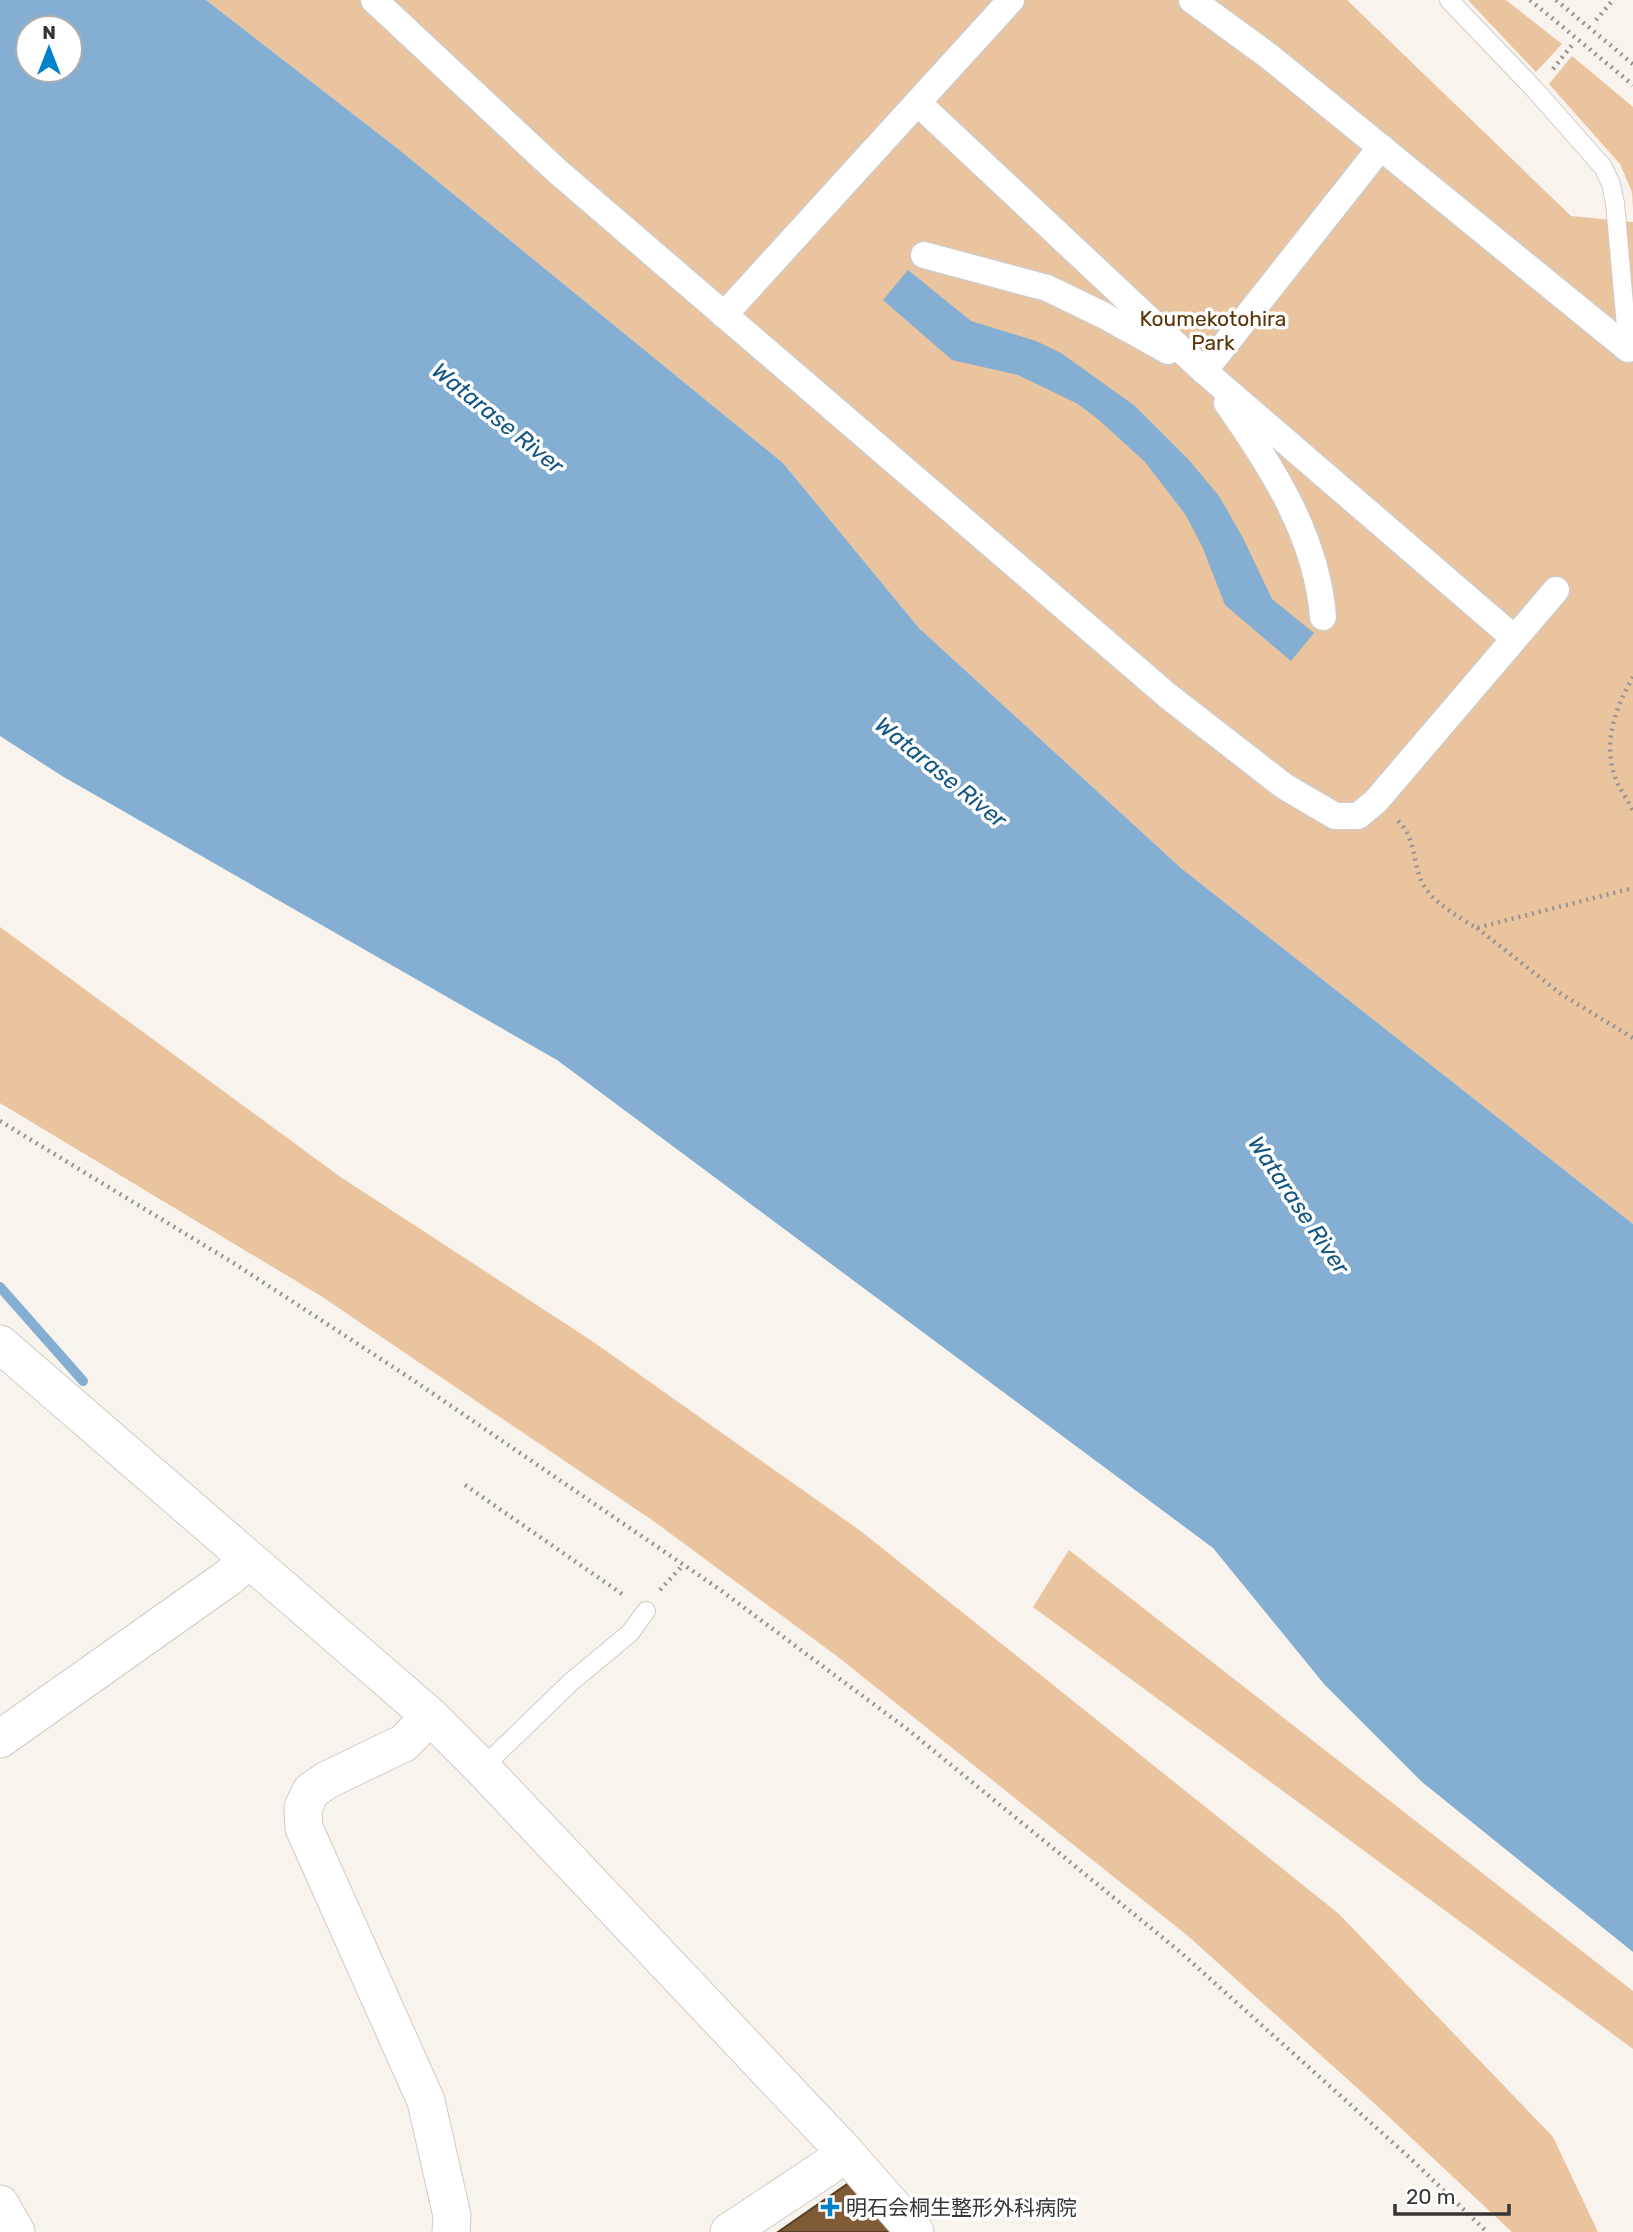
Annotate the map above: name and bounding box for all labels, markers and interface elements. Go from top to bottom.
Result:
north arrow [14,14,84,84]
text: N [42,21,56,44]
park label: Koumekotohira Park [1140,306,1286,355]
water label: Watarase River [427,356,570,480]
water label: Watarase River [870,710,1013,834]
water label: Watarase River [1242,1130,1356,1281]
scale bar [1395,2172,1509,2216]
text: 20 m [1406,2184,1455,2209]
place label: 明石会桐生整形外科病院 [846,2195,1077,2220]
marker: 明石会桐生整形外科病院 [820,2197,840,2217]

